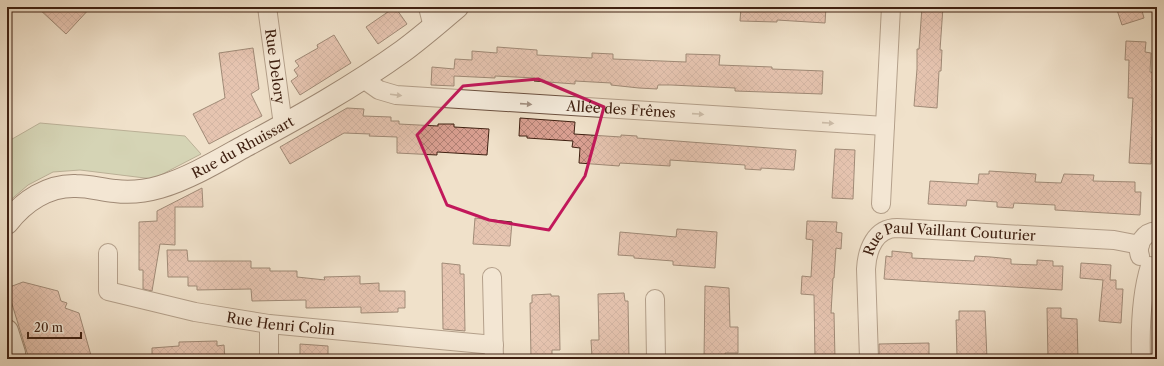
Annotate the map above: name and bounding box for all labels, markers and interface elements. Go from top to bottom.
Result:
street label: Rue Delory [261,28,289,106]
one-way arrow [390,92,403,98]
street label: Allée des Frênes [565,97,676,122]
one-way arrow [520,100,532,107]
one-way arrow [692,111,704,118]
street label: Rue du Rhuissart [189,112,297,182]
one-way arrow [822,119,834,126]
street label: Rue Paul Vaillant Couturier [859,219,1036,258]
street label: Rue Henri Colin [225,308,336,339]
scale bar [28,314,81,340]
text: 20 m [34,320,63,335]

